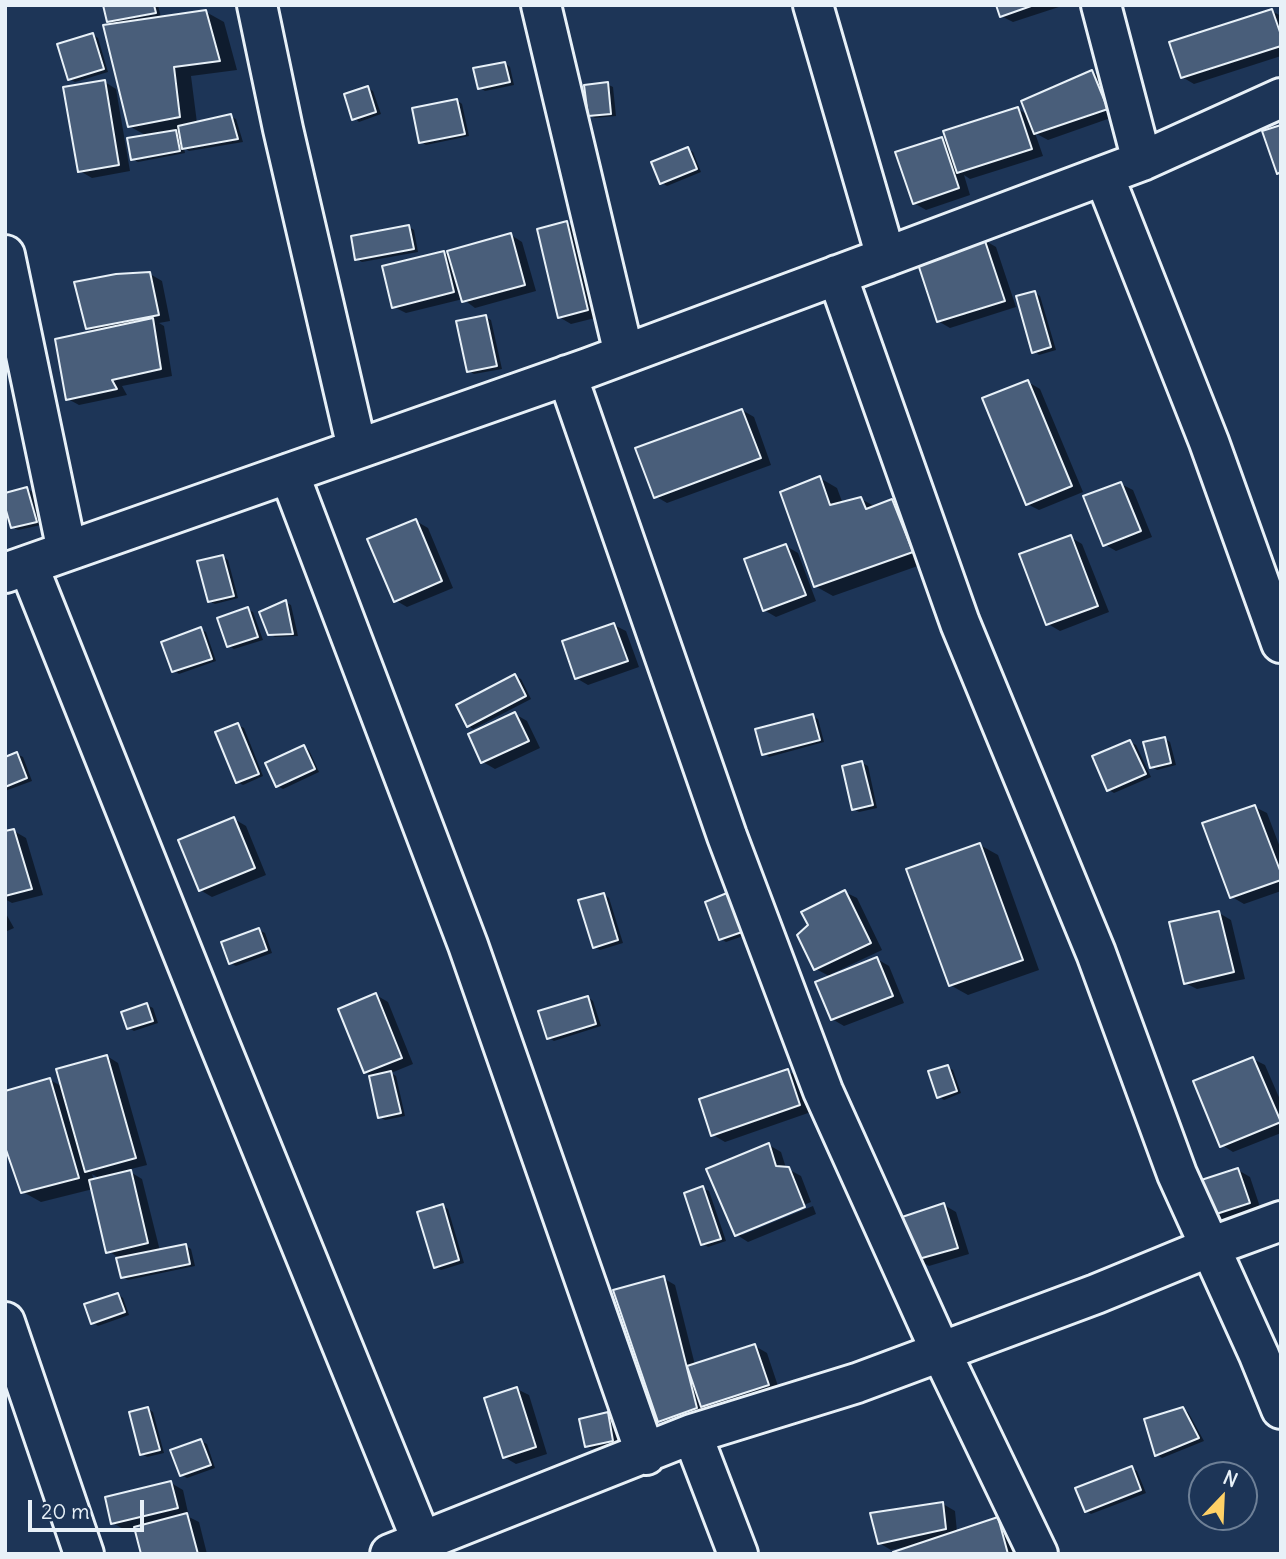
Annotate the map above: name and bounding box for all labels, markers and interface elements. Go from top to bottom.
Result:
north arrow [1188,1461,1258,1531]
text: N [1220,1465,1241,1492]
scale bar [32,1486,147,1530]
text: 20 m [41,1498,90,1525]

